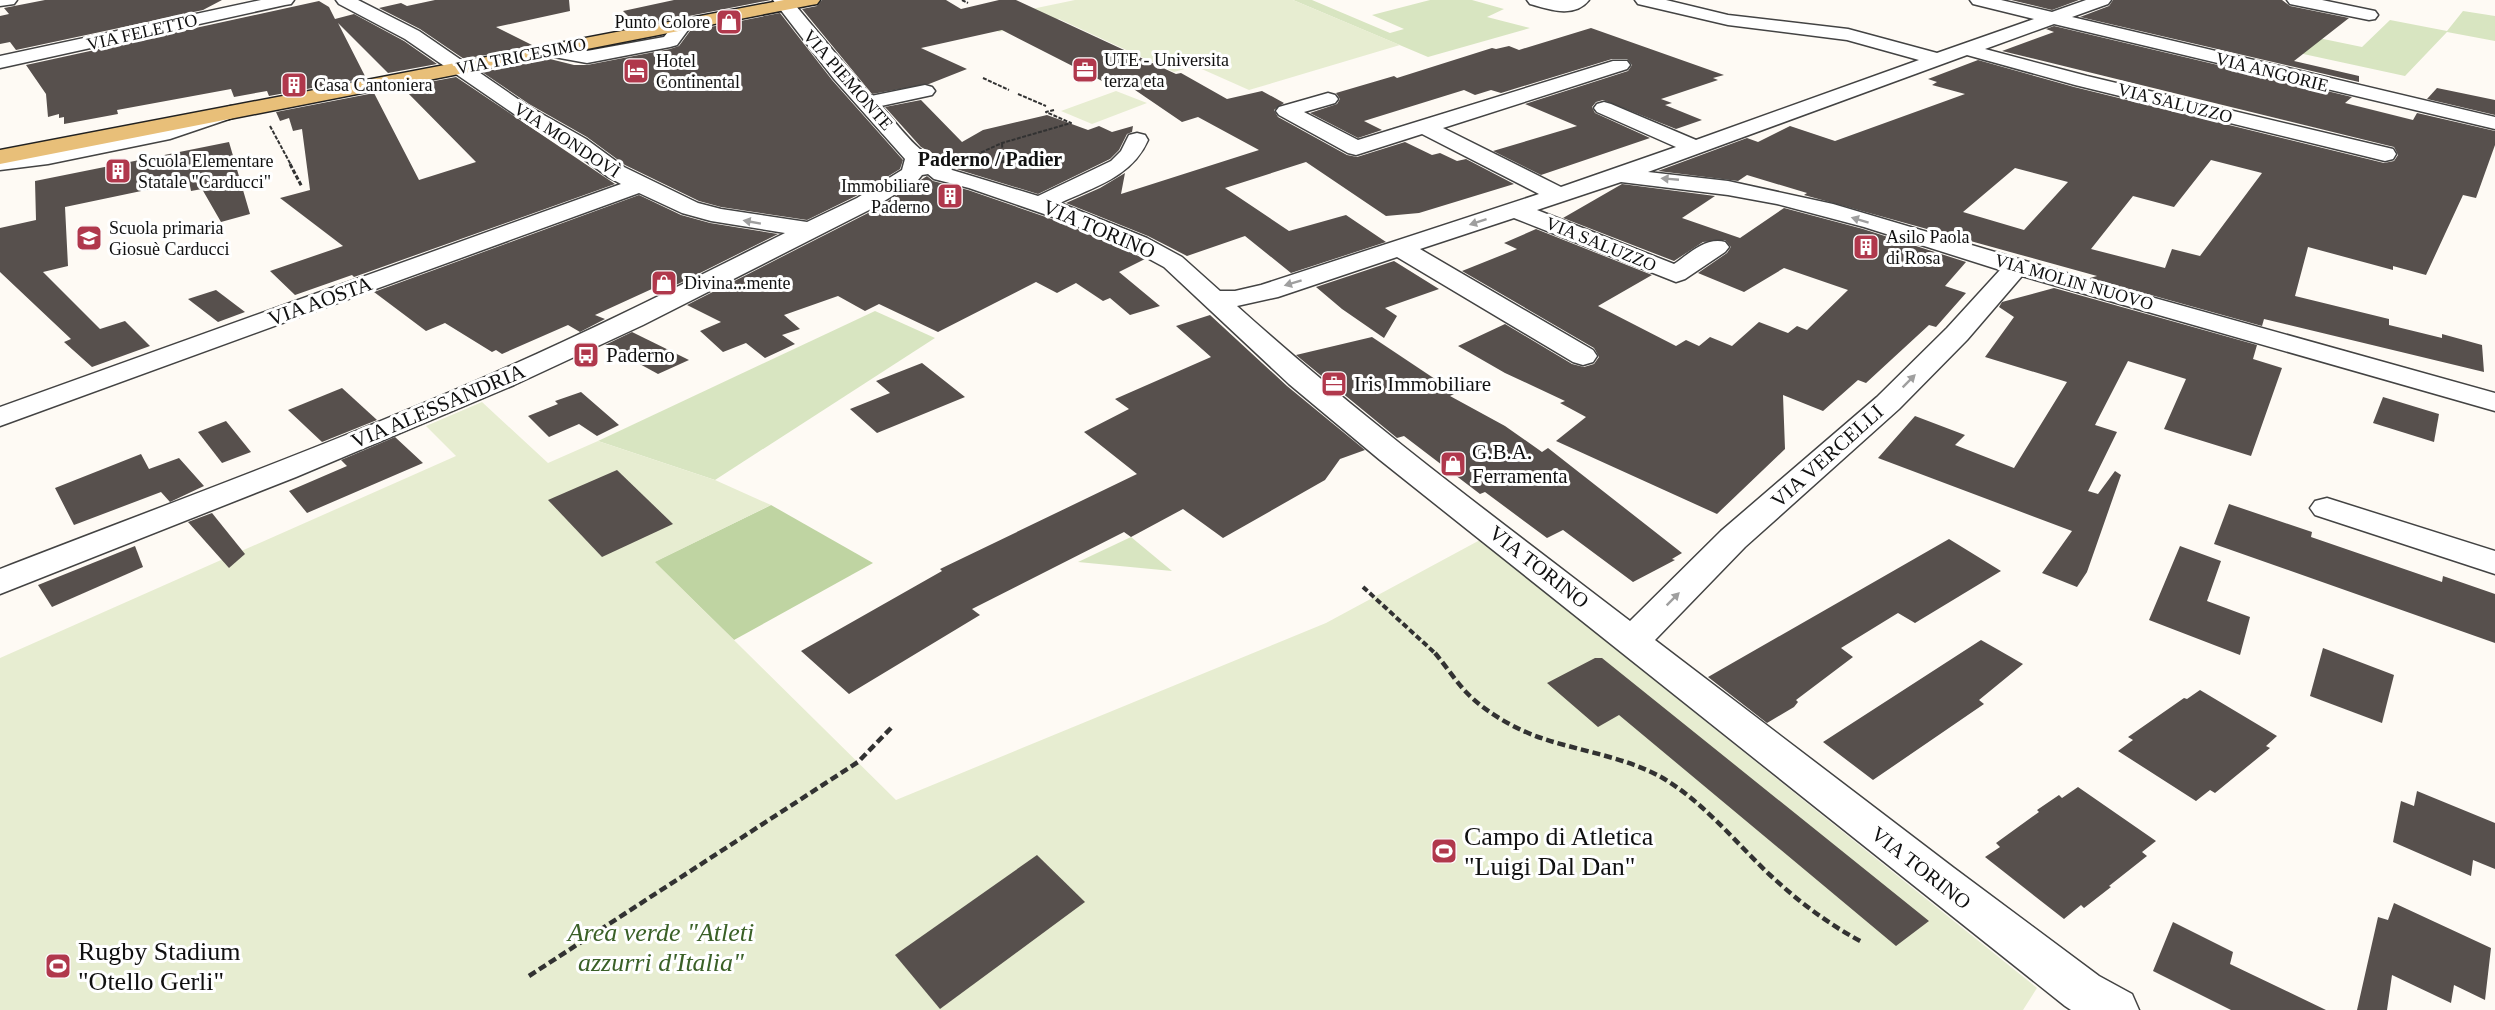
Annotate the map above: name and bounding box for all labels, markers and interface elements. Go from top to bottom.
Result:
shop icon: Punto Colore [714,7,744,37]
street label: VIA FELETTO [85,10,199,54]
place label: Punto Colore [614,12,710,32]
street label: VIA PIEMONTE [799,26,897,134]
street label: VIA TRICESIMO [454,34,588,78]
street label: VIA ANGORIE [2214,48,2330,96]
place label: UTE - Universita terza eta [1104,50,1229,91]
place label: Hotel Continental [656,51,740,92]
office icon: UTE - Universita terza eta [1070,55,1100,85]
hotel icon: Hotel Continental [621,56,651,86]
building icon: Casa Cantoniera [279,70,309,100]
place label: Casa Cantoniera [314,75,432,95]
street label: VIA SALUZZO [2116,79,2234,127]
street label: VIA MONDOVÌ [510,97,624,182]
district label: Paderno / Padier [918,148,1062,170]
place label: Scuola Elementare Statale "Carducci" [138,151,273,192]
building icon: Scuola Elementare Statale "Carducci" [103,156,133,186]
one-way arrow [1660,174,1679,184]
place label: Immobiliare Paderno [841,176,930,217]
building icon: Immobiliare Paderno [935,181,965,211]
street label: VIA TORINO [1039,195,1159,263]
street label: VIA SALUZZO [1543,213,1659,275]
one-way arrow [1851,215,1869,224]
place label: Scuola primaria Giosuè Carducci [109,218,229,259]
one-way arrow [742,218,761,227]
one-way arrow [1469,218,1487,227]
school or university icon: Scuola primaria Giosuè Carducci [74,223,104,253]
place label: Asilo Paola di Rosa [1886,227,1970,268]
building icon: Asilo Paola di Rosa [1851,232,1881,262]
street label: VIA MOLIN NUOVO [1992,250,2156,314]
shop icon: Divina...mente [649,268,679,298]
street label: VIA AOSTA [265,271,376,331]
place label: Divina...mente [684,273,790,293]
one-way arrow [1284,279,1302,288]
bus stop icon: Paderno [571,340,601,370]
place label: Paderno [606,343,675,367]
street label: VIA ALESSANDRIA [348,358,529,453]
office icon: Iris Immobiliare [1319,369,1349,399]
place label: Iris Immobiliare [1354,372,1491,396]
one-way arrow [1901,375,1915,389]
street label: VIA VERCELLI [1766,399,1888,513]
place label: G.B.A. Ferramenta [1472,440,1568,488]
shop icon: G.B.A. Ferramenta [1438,449,1468,479]
street label: VIA TORINO [1484,521,1594,613]
one-way arrow [1666,593,1680,607]
place label: Campo di Atletica "Luigi Dal Dan" [1464,822,1654,881]
street label: VIA TORINO [1866,822,1976,914]
sports icon: Campo di Atletica "Luigi Dal Dan" [1429,836,1459,866]
park label: Area verde "Atleti azzurri d'Italia" [566,918,754,977]
place label: Rugby Stadium "Otello Gerli" [78,937,241,996]
sports icon: Rugby Stadium "Otello Gerli" [43,951,73,981]

